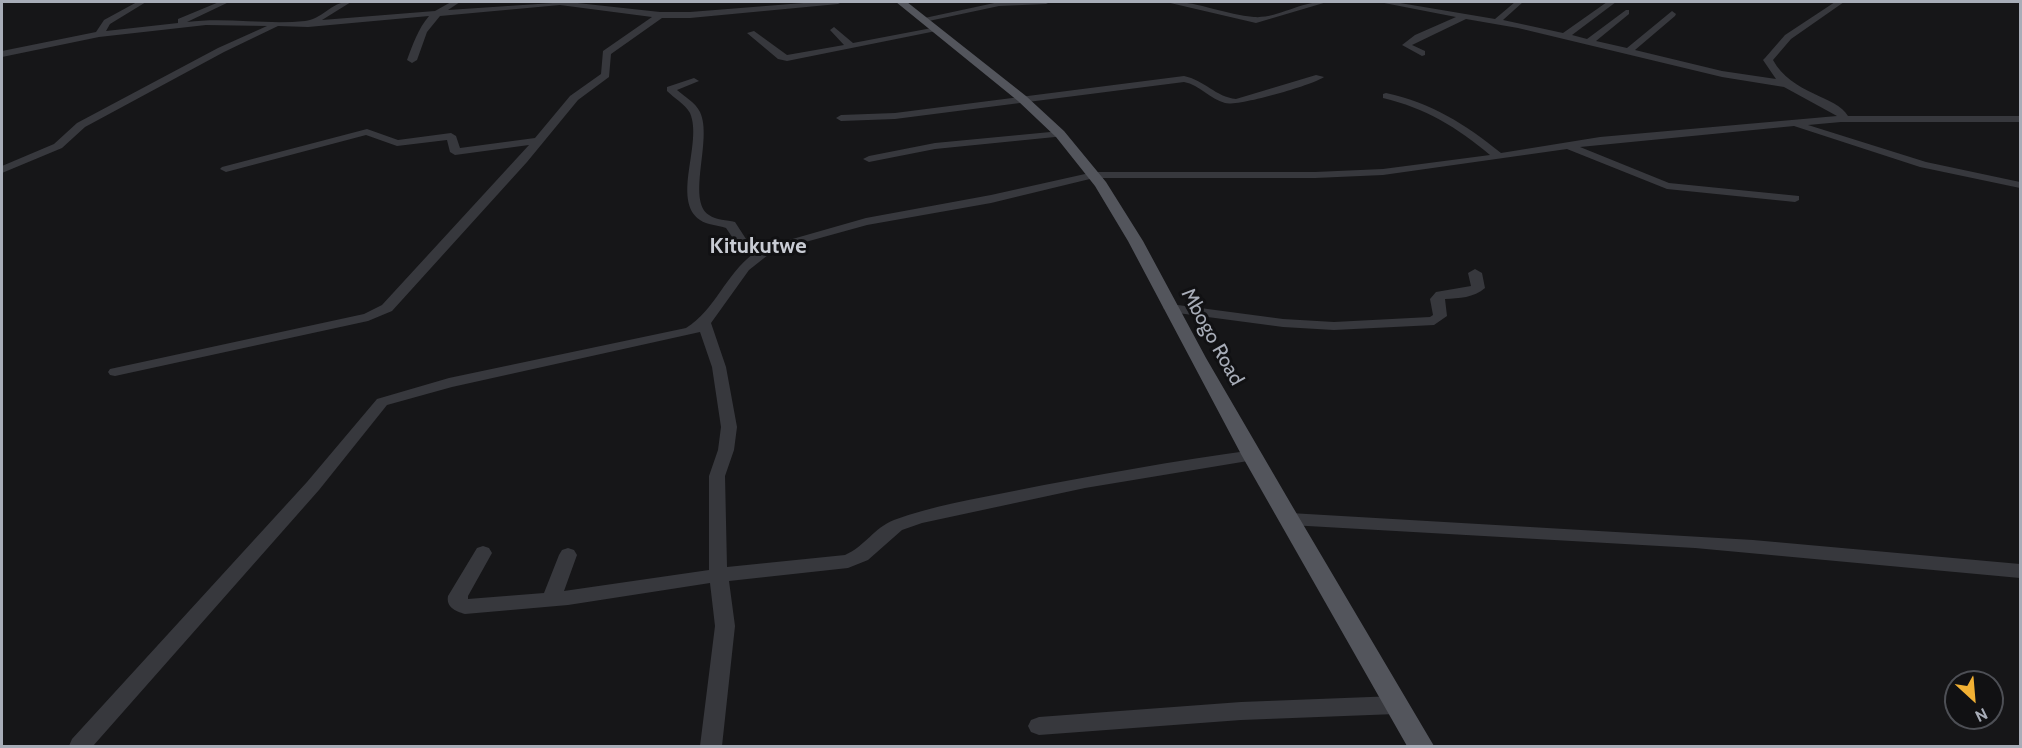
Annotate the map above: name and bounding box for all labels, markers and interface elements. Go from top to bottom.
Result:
district label: Kitukutwe [710,234,806,260]
street label: Mbogo Road [1176,284,1248,390]
north arrow [1944,670,2004,730]
text: N [1972,704,1990,726]

